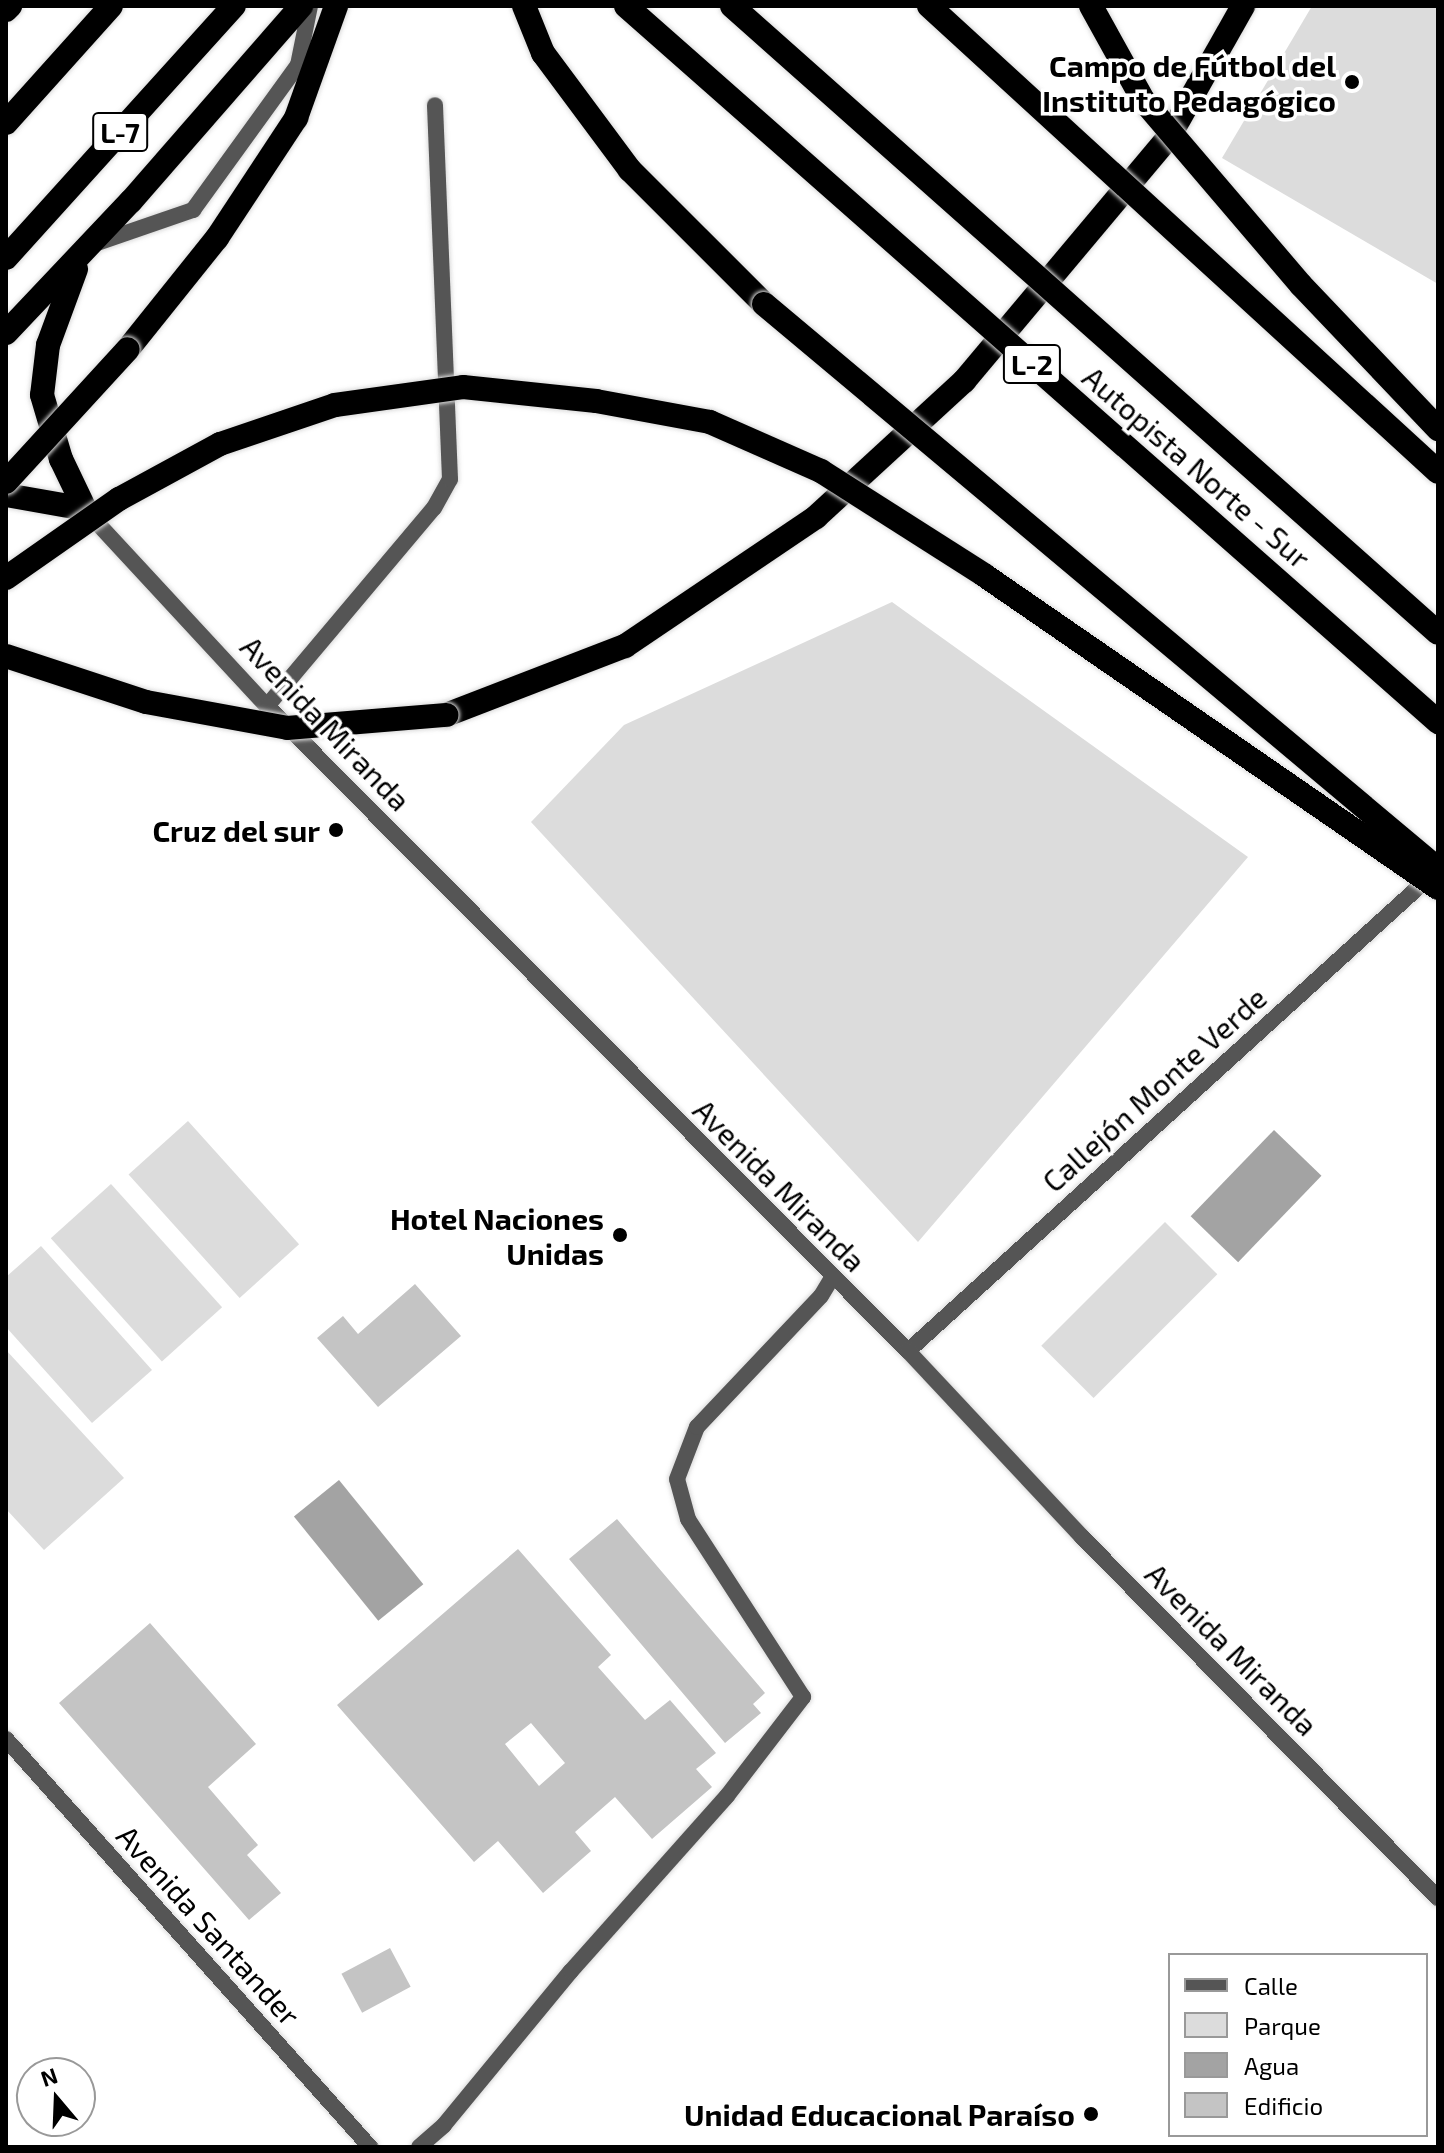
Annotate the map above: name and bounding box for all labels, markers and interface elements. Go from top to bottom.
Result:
place label: Campo de Fútbol del Instituto Pedagógico [1042,47,1336,118]
marker: Campo de Fútbol del Instituto Pedagógico [1343,73,1361,91]
road number: L-7 [92,108,148,156]
road number: L-2 [1002,340,1062,388]
street label: Autopista Norte - Sur [1076,358,1318,576]
street label: Avenida Miranda [234,628,418,818]
place label: Cruz del sur [152,812,320,848]
marker: Cruz del sur [327,821,345,839]
street label: Callejón Monte Verde [1034,979,1274,1199]
street label: Avenida Miranda [687,1092,873,1278]
place label: Hotel Naciones Unidas [389,1200,604,1270]
marker: Hotel Naciones Unidas [611,1226,629,1244]
street label: Avenida Miranda [1139,1556,1325,1742]
street label: Avenida Santander [110,1818,308,2032]
legend [1168,1953,1428,2137]
text: Calle [1244,1971,1298,2000]
text: Parque [1244,2011,1321,2040]
text: Agua [1244,2051,1299,2080]
north arrow [16,2057,96,2137]
text: N [37,2061,61,2091]
text: Edificio [1244,2091,1323,2120]
place label: Unidad Educacional Paraíso [683,2096,1075,2132]
marker: Unidad Educacional Paraíso [1082,2105,1100,2123]

